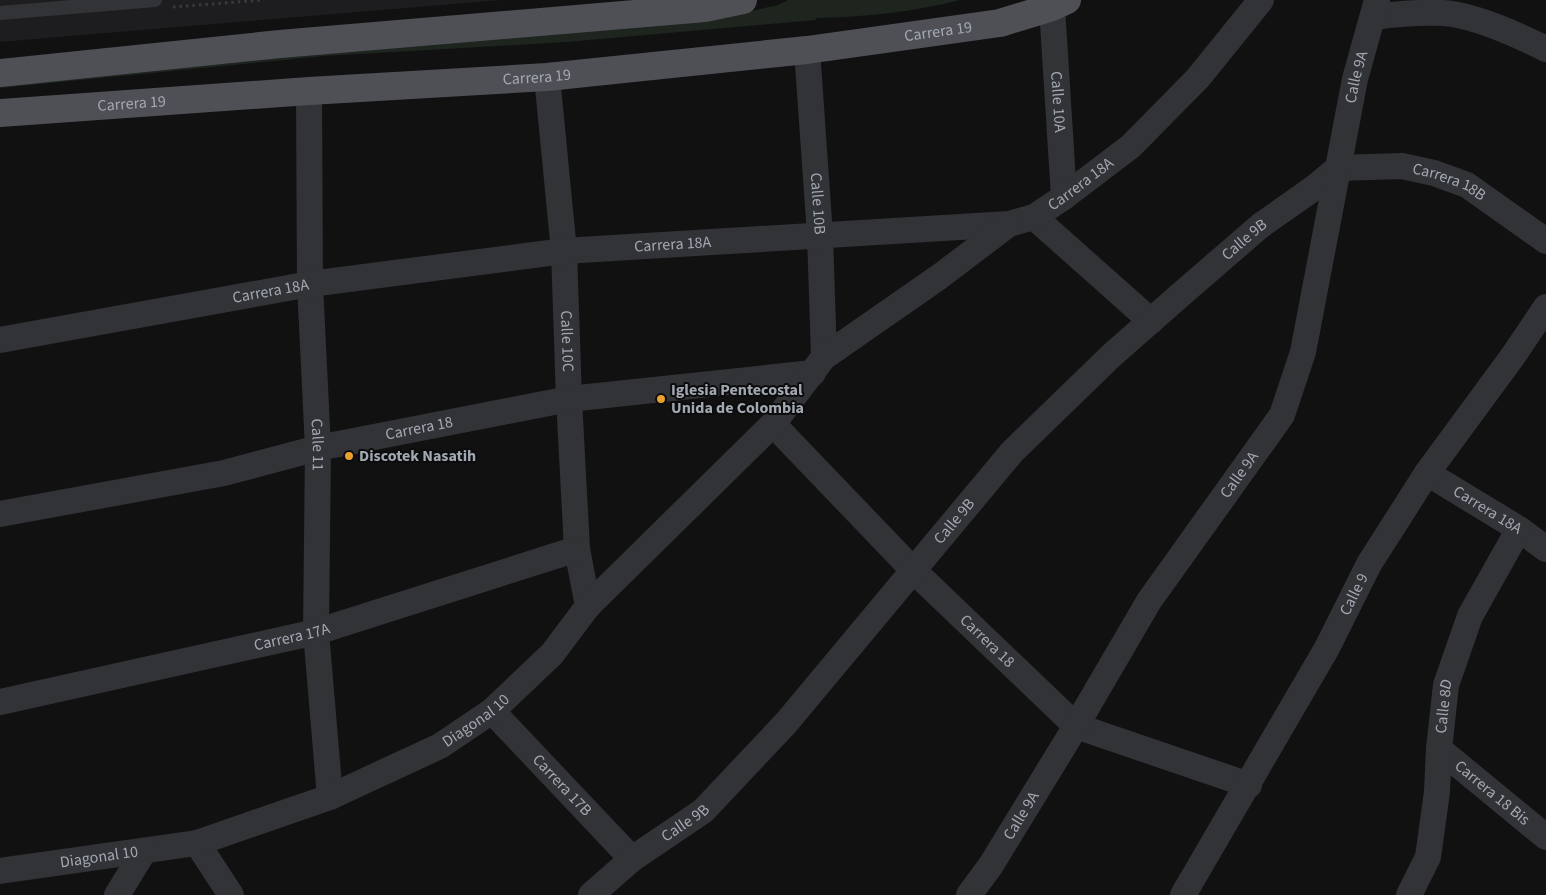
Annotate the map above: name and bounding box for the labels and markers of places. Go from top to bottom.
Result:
place label: Iglesia Pentecostal Unida de Colombia [671,379,804,419]
marker: Iglesia Pentecostal Unida de Colombia [655,393,667,405]
place label: Discotek Nasatih [359,445,476,467]
marker: Discotek Nasatih [343,450,355,462]

